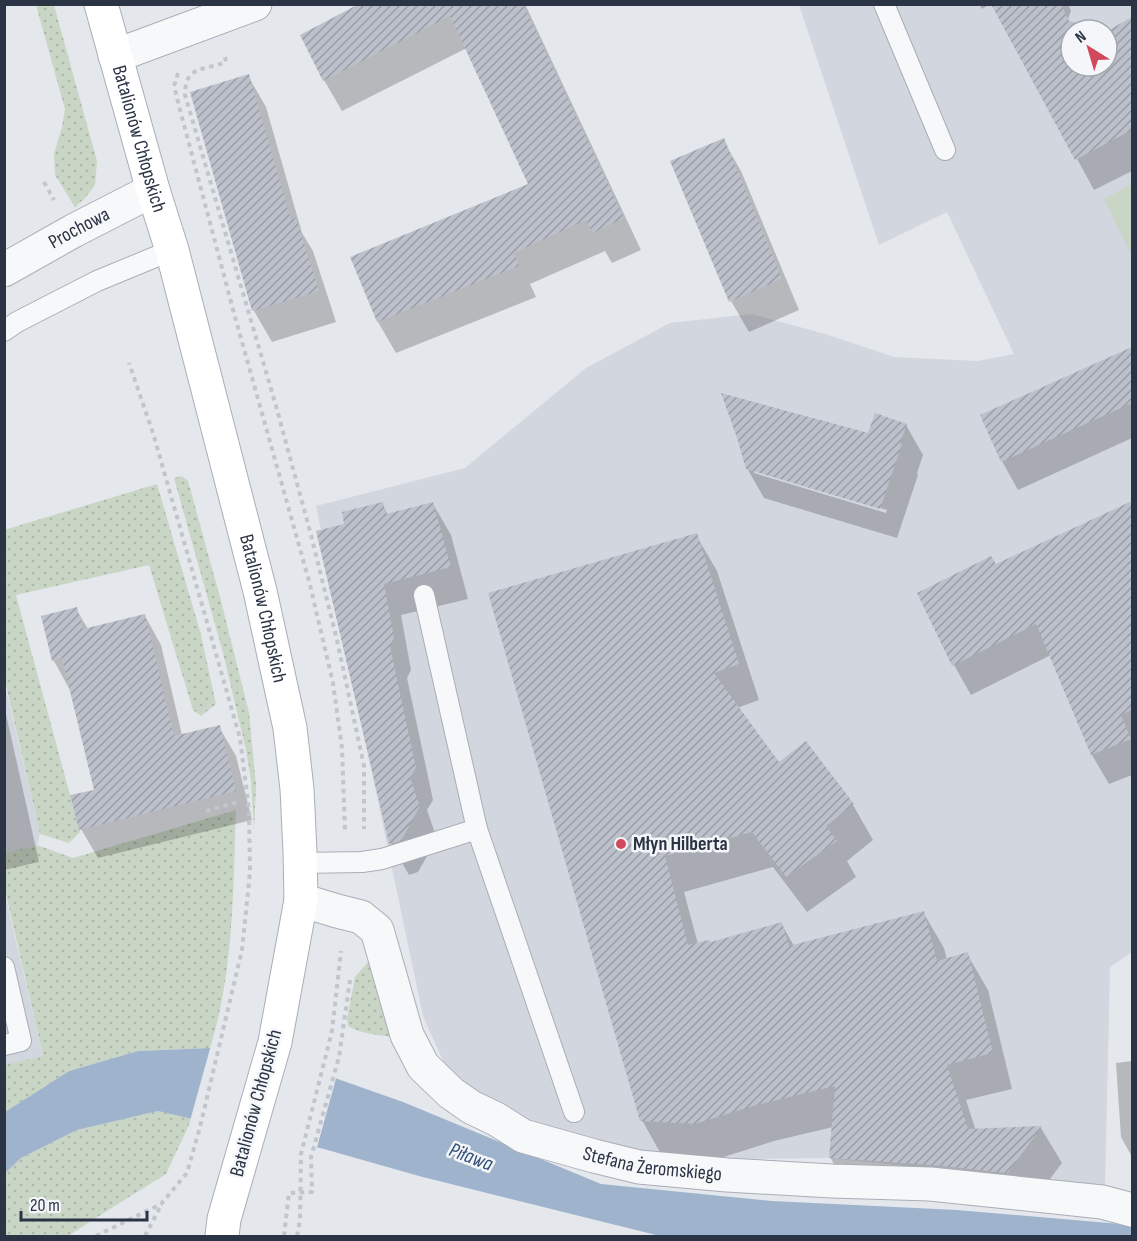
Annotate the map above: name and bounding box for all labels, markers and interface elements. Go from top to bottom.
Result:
north arrow [1059,18,1119,78]
text: N [1072,27,1090,47]
street label: Batalionów Chłopskich [107,63,171,215]
street label: Prochowa [44,202,114,254]
street label: Batalionów Chłopskich [234,532,292,685]
place label: Młyn Hilberta [633,832,728,856]
marker: Młyn Hilberta [614,837,628,851]
street label: Batalionów Chłopskich [225,1027,287,1179]
water label: Piława [446,1137,497,1177]
street label: Stefana Żeromskiego [580,1141,723,1186]
scale bar [21,1184,147,1222]
text: 20 m [30,1195,60,1216]

